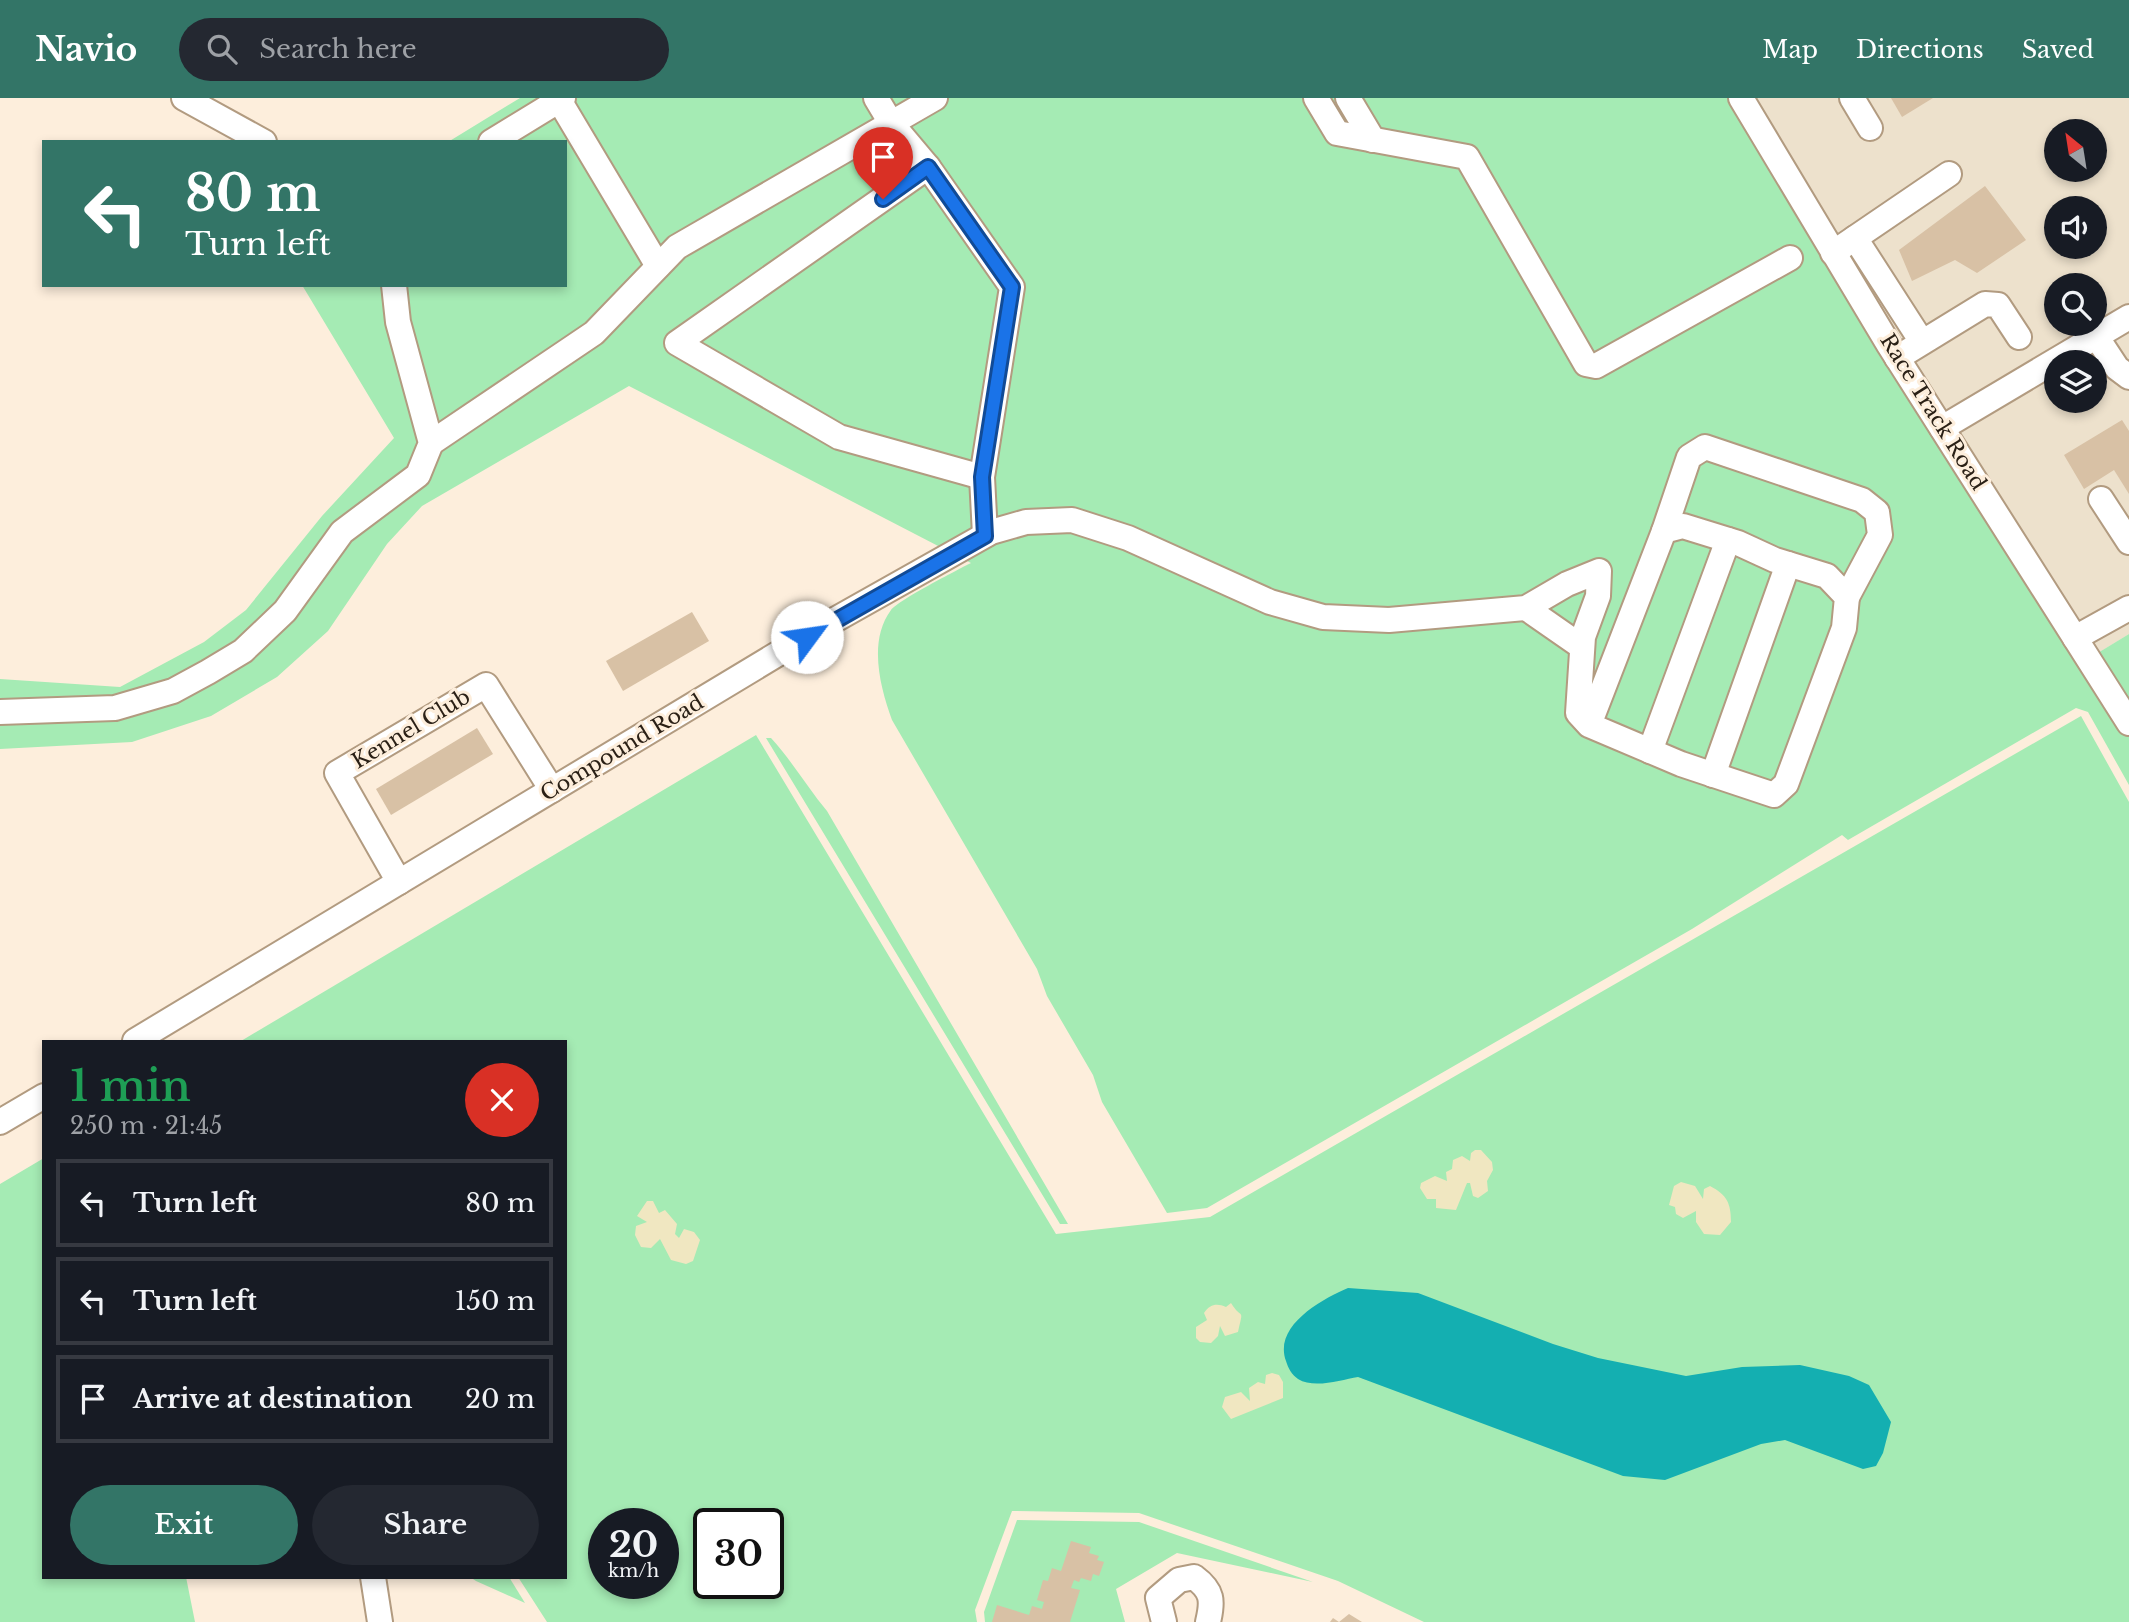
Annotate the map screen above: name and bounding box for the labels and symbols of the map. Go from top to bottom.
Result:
north arrow [2044,119,2107,182]
pin [853,127,913,199]
street label: Race Track Road [1874,329,1992,495]
position arrow [770,600,844,674]
street label: Kennel Club [347,684,475,774]
street label: Compound Road [536,689,708,807]
speed limit sign: 30 [693,1508,784,1599]

